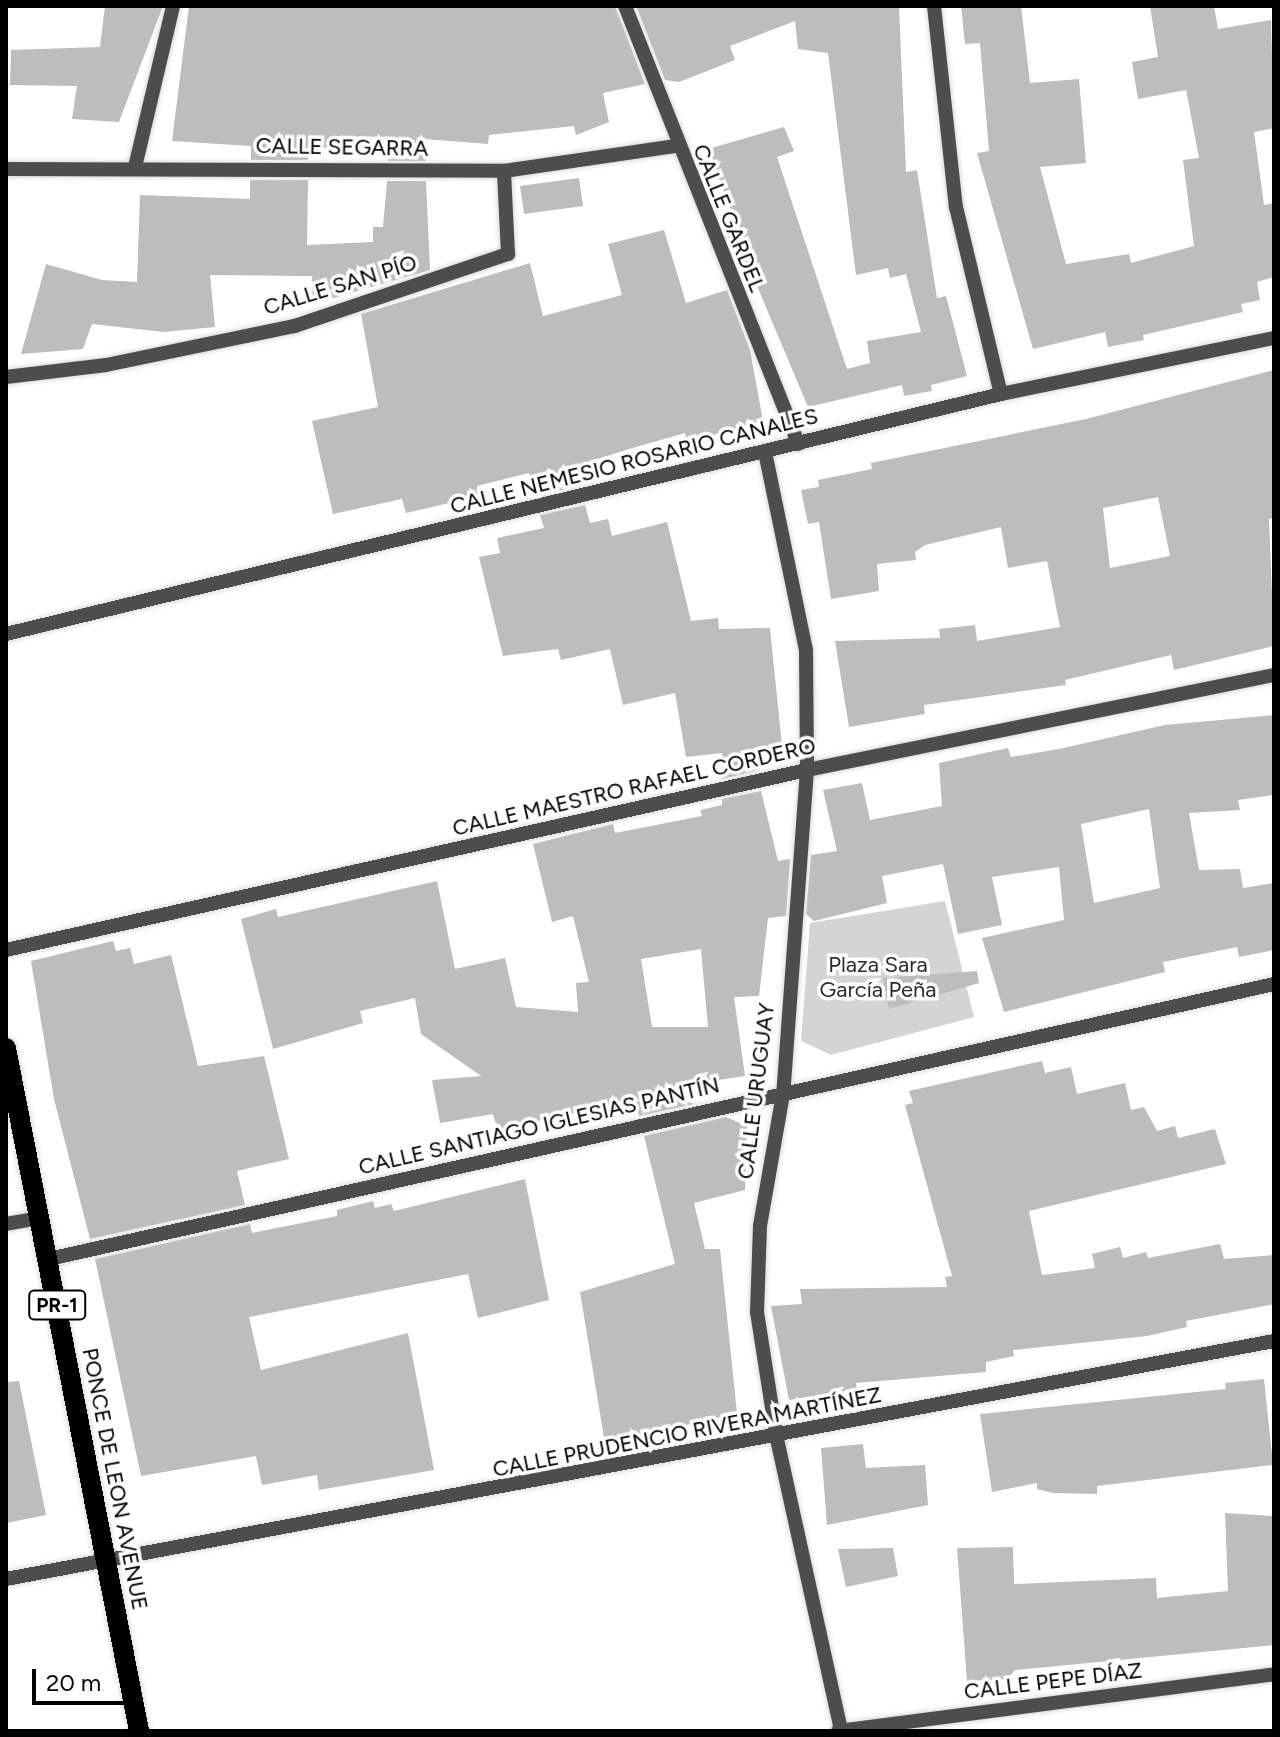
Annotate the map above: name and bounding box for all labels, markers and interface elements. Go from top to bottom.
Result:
street label: CALLE SEGARRA [255,132,429,162]
street label: CALLE GARDEL [687,140,771,296]
street label: CALLE SAN PÍO [260,249,420,321]
street label: CALLE NEMESIO ROSARIO CANALES [447,402,821,520]
street label: CALLE MAESTRO RAFAEL CORDERO [450,732,818,842]
park label: Plaza Sara García Peña [819,951,937,1002]
street label: CALLE URUGUAY [732,1001,780,1181]
street label: CALLE SANTIAGO IGLESIAS PANTÍN [356,1072,722,1180]
road number: PR-1 [27,1289,87,1321]
street label: PONCE DE LEON AVENUE [77,1346,153,1612]
street label: CALLE PRUDENCIO RIVERA MARTÍNEZ [490,1381,884,1483]
scale bar [36,1653,140,1703]
street label: CALLE PEPE DÍAZ [962,1657,1144,1705]
text: 20 m [46,1668,101,1697]

